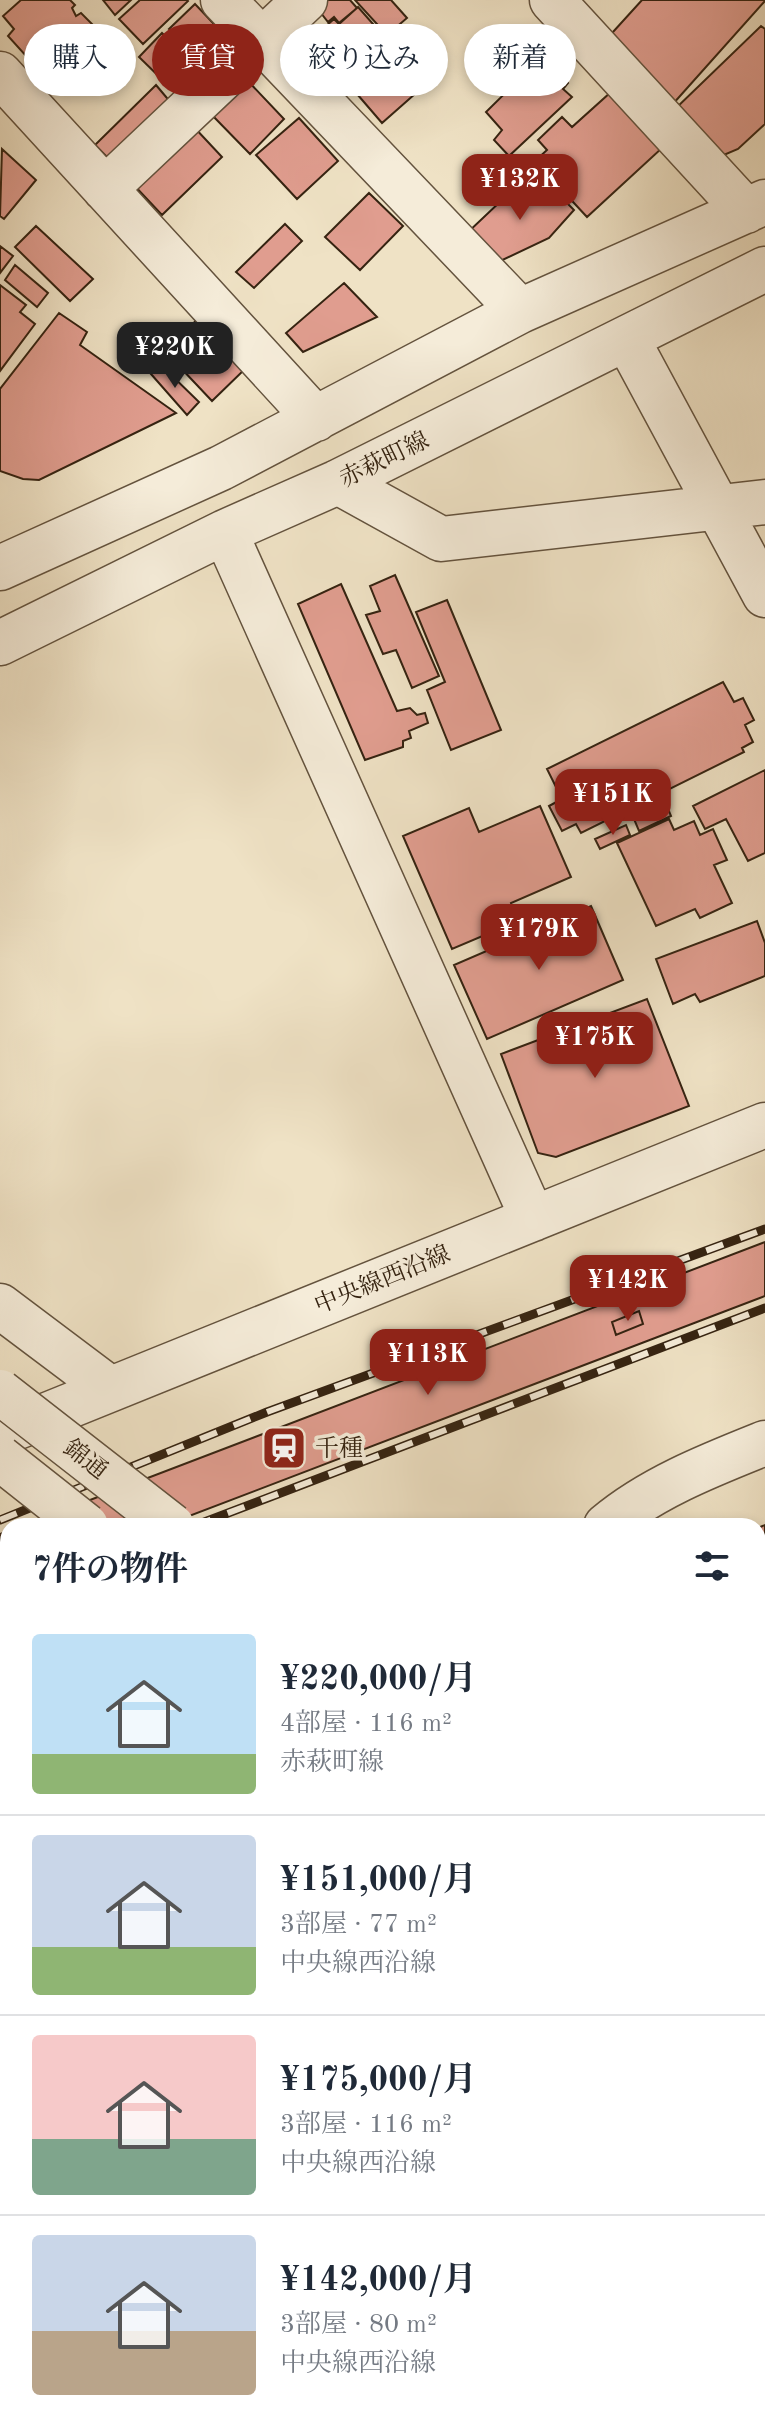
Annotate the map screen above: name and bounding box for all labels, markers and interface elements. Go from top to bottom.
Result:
chip: 購入 [24,24,136,96]
chip: 賃貸 [152,24,264,96]
chip: 絞り込み [280,24,448,96]
chip: 新着 [464,24,576,96]
pin: ¥132K [464,154,576,222]
text: ¥132K [480,167,560,193]
pin: ¥220K [119,322,231,390]
text: ¥220K [135,335,215,361]
street label: 赤萩町線 [335,426,433,493]
pin: ¥151K [557,769,669,837]
text: ¥151K [573,782,653,808]
pin: ¥179K [483,904,595,972]
text: ¥179K [499,917,579,943]
pin: ¥175K [539,1012,651,1080]
text: ¥175K [555,1025,635,1051]
street label: 中央線西沿線 [310,1240,454,1319]
pin: ¥142K [572,1255,684,1323]
text: ¥142K [588,1268,668,1294]
pin: ¥113K [372,1329,484,1397]
text: ¥113K [388,1342,468,1368]
station icon: 千種 [260,1424,308,1472]
street label: 錦通 [58,1434,113,1485]
place label: 千種 [315,1435,363,1462]
icon: filters [690,1544,734,1588]
text: 7件の物件 [32,1554,188,1588]
text: ¥220,000/月 [280,1663,477,1697]
icon: home [96,1666,192,1762]
text: 4部屋 · 116 m² [280,1711,452,1737]
text: 赤萩町線 [280,1750,384,1776]
text: ¥151,000/月 [280,1864,477,1898]
icon: home [96,1867,192,1963]
text: 3部屋 · 77 m² [280,1912,437,1938]
text: 中央線西沿線 [280,1951,436,1977]
text: ¥175,000/月 [280,2064,477,2098]
icon: home [96,2067,192,2163]
text: 3部屋 · 116 m² [280,2112,452,2138]
text: 中央線西沿線 [280,2151,436,2177]
text: ¥142,000/月 [280,2264,477,2298]
icon: home [96,2267,192,2363]
text: 3部屋 · 80 m² [280,2312,437,2338]
text: 中央線西沿線 [280,2351,436,2377]

